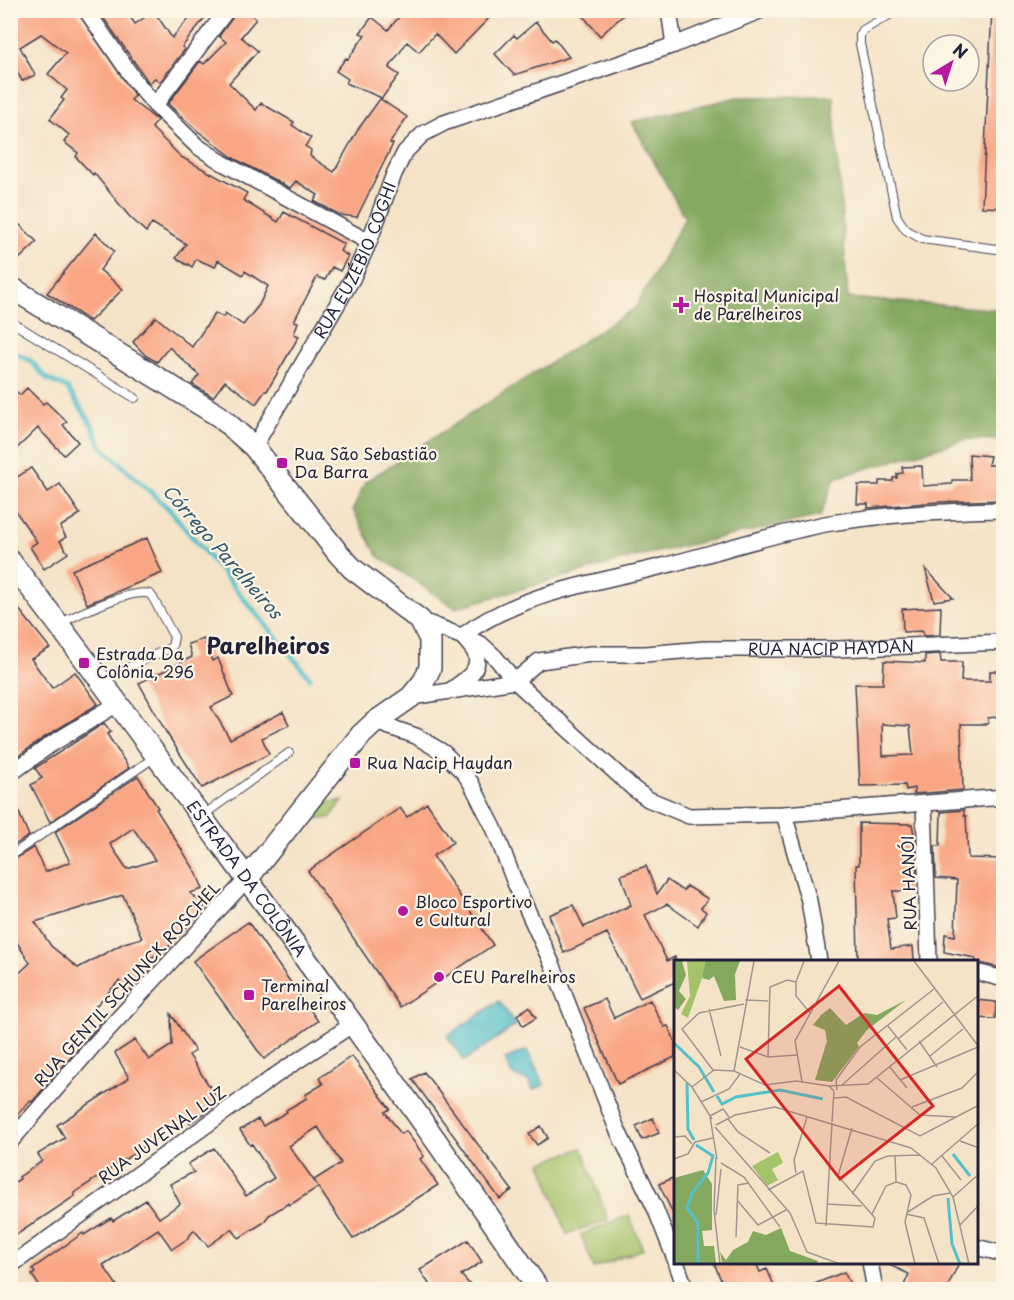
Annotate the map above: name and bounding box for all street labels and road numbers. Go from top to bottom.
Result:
street label: RUA EUZÉBIO COGHI [307,178,401,343]
street label: RUA NACIP HAYDAN [748,633,914,660]
street label: ESTRADA DA COLÔNIA [182,795,313,961]
street label: RUA HANÓI [894,835,922,931]
street label: RUA GENTIL SCHUNCK ROSCHEL [28,876,225,1091]
street label: RUA JUVENAL LUZ [92,1080,230,1189]

